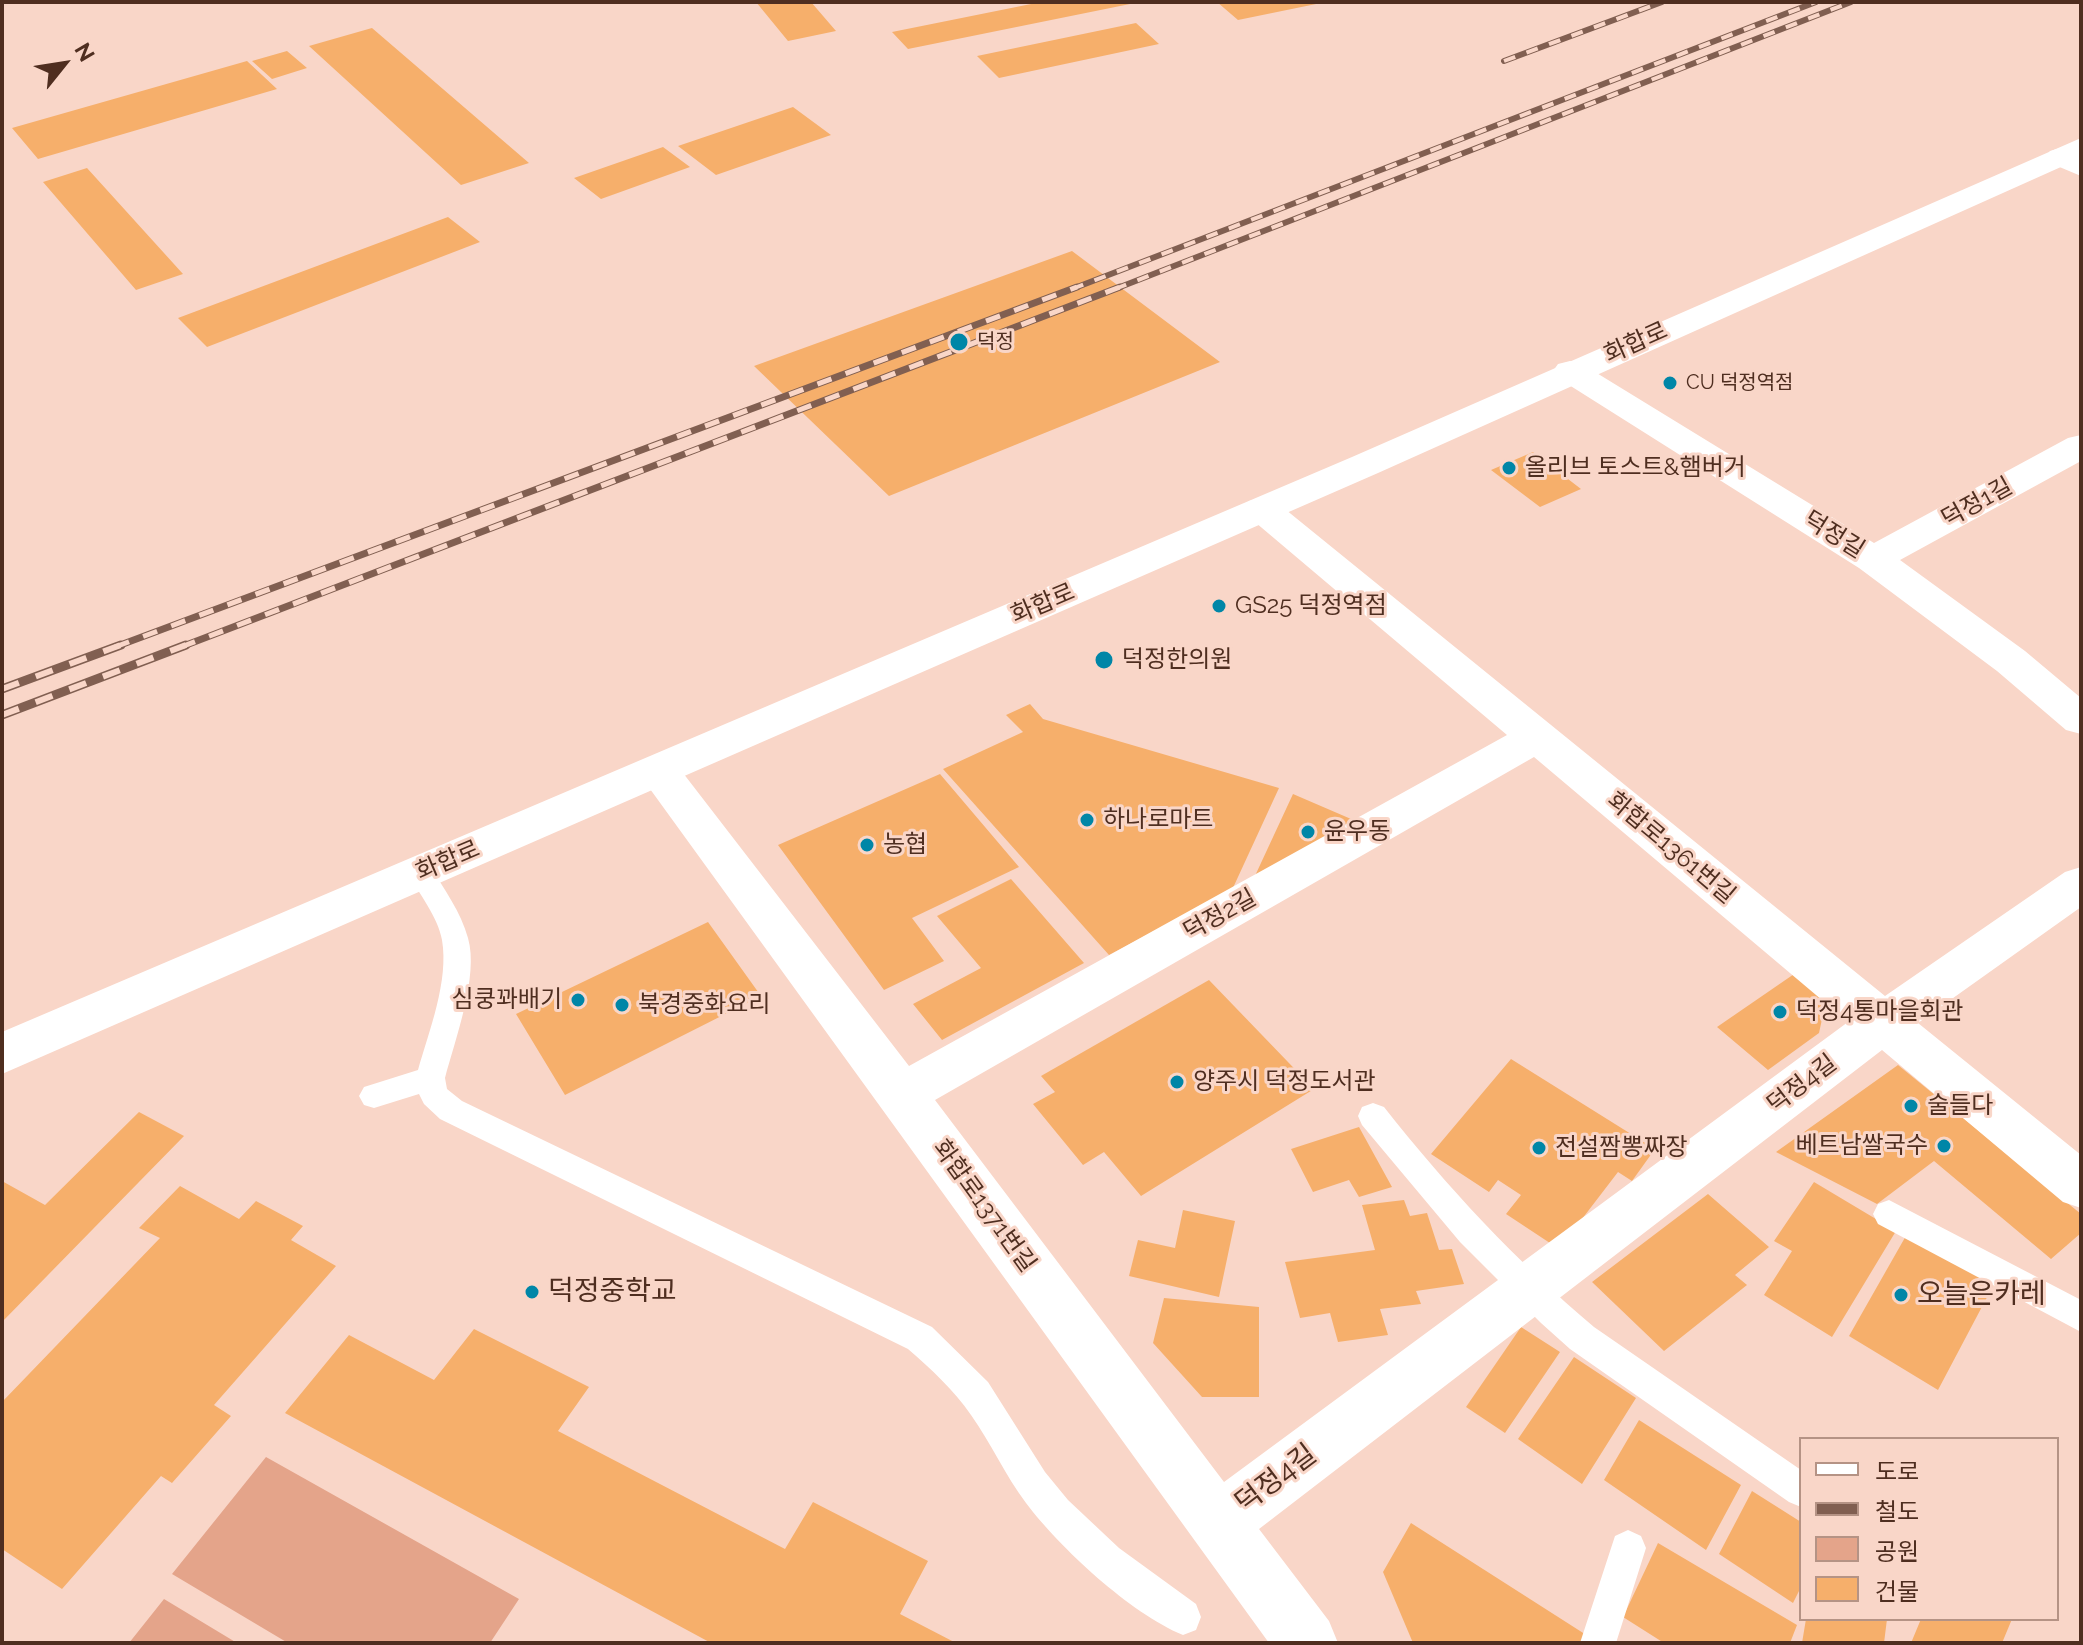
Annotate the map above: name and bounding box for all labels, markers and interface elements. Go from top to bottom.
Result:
north arrow [24,24,104,104]
text: N [69,38,100,66]
street label: 화합로 [1600,316,1672,370]
place label: 덕정 [977,330,1014,354]
marker: 덕정 [948,331,970,353]
place label: CU 덕정역점 [1686,371,1794,395]
marker: CU 덕정역점 [1661,374,1679,392]
place label: 올리브 토스트&햄버거 [1525,454,1746,482]
marker: 올리브 토스트&햄버거 [1500,459,1518,477]
street label: 덕정1길 [1937,472,2017,534]
street label: 덕정길 [1798,505,1870,565]
street label: 화합로 [1007,578,1079,630]
place label: GS25 덕정역점 [1235,592,1387,620]
marker: GS25 덕정역점 [1210,597,1228,615]
place label: 덕정한의원 [1122,646,1232,674]
marker: 덕정한의원 [1093,649,1115,671]
street label: 화합로1361번길 [1601,786,1741,910]
place label: 하나로마트 [1103,806,1213,834]
marker: 하나로마트 [1078,811,1096,829]
place label: 윤우동 [1324,818,1390,846]
marker: 윤우동 [1299,823,1317,841]
place label: 농협 [883,831,927,859]
street label: 화합로 [412,835,484,887]
marker: 농협 [858,836,876,854]
street label: 덕정2길 [1179,883,1261,947]
place label: 심쿵꽈배기 [452,986,562,1014]
marker: 심쿵꽈배기 [569,991,587,1009]
place label: 북경중화요리 [638,991,770,1019]
marker: 북경중화요리 [613,996,631,1014]
place label: 덕정4통마을회관 [1796,998,1964,1026]
marker: 덕정4통마을회관 [1771,1003,1789,1021]
street label: 덕정4길 [1762,1049,1842,1119]
place label: 양주시 덕정도서관 [1193,1068,1376,1096]
marker: 양주시 덕정도서관 [1168,1073,1186,1091]
place label: 술들다 [1927,1092,1993,1120]
marker: 술들다 [1902,1097,1920,1115]
place label: 베트남쌀국수 [1796,1132,1928,1160]
street label: 화합로1371번길 [926,1134,1042,1278]
place label: 전설짬뽕짜장 [1555,1134,1687,1162]
marker: 베트남쌀국수 [1935,1137,1953,1155]
marker: 전설짬뽕짜장 [1530,1139,1548,1157]
place label: 덕정중학교 [548,1275,677,1309]
place label: 오늘은카레 [1917,1278,2046,1312]
marker: 덕정중학교 [523,1283,541,1301]
marker: 오늘은카레 [1892,1286,1910,1304]
legend [1799,1437,2059,1621]
street label: 덕정4길 [1229,1438,1323,1520]
text: 도로 [1875,1457,1919,1486]
text: 철도 [1875,1497,1919,1526]
text: 공원 [1875,1537,1919,1566]
text: 건물 [1875,1577,1919,1606]

